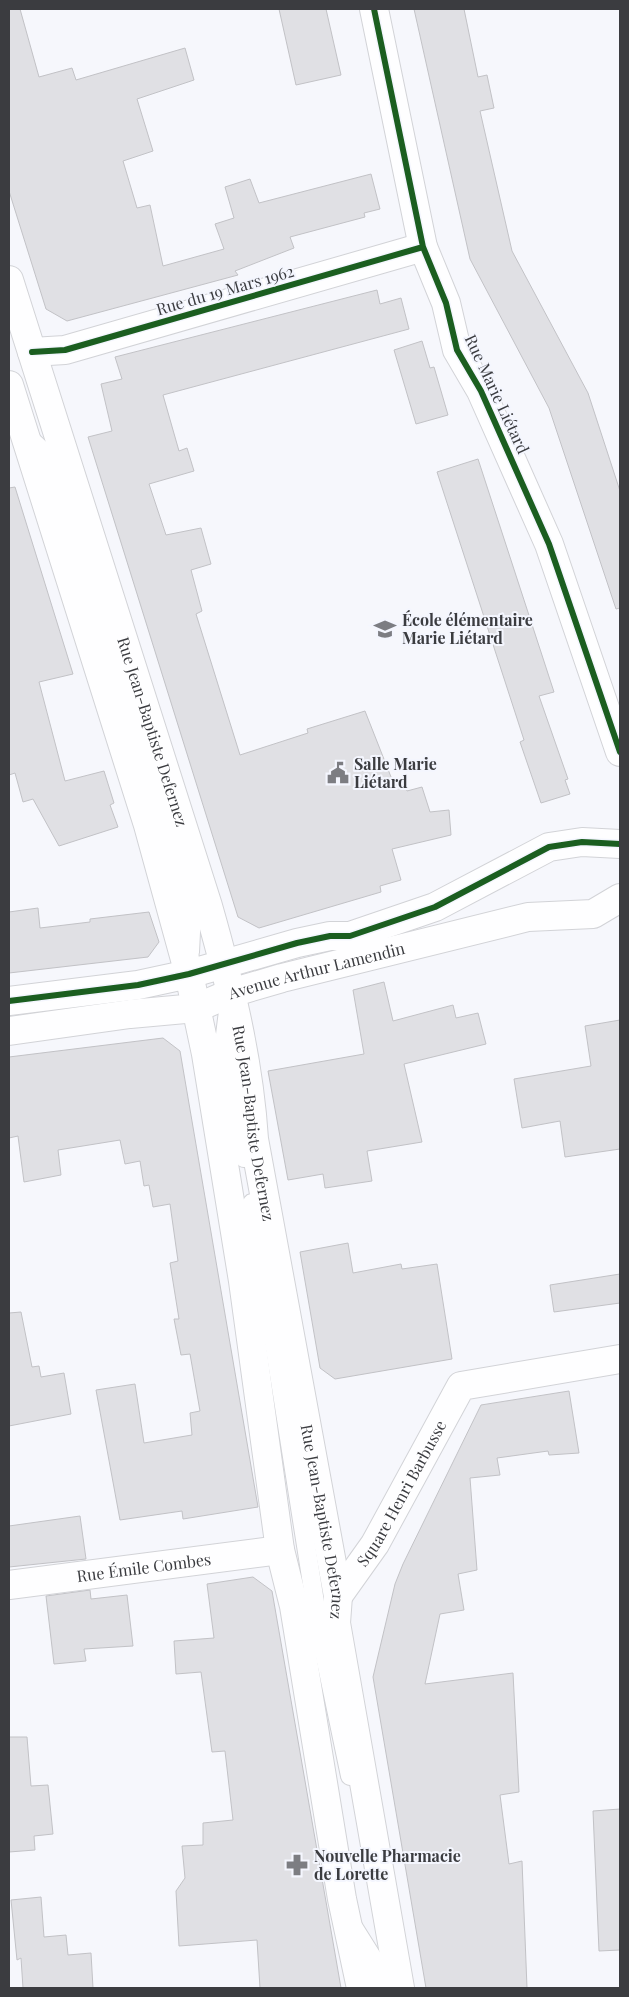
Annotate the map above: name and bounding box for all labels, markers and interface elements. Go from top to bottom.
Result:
street label: Rue du 19 Mars 1962 [154,260,296,319]
street label: Rue Marie Liétard [461,331,534,457]
place label: École élémentaire Marie Liétard [402,609,533,648]
school or university icon: École élémentaire Marie Liétard [372,616,398,642]
street label: Rue Jean-Baptiste Defernez [113,634,193,829]
place label: Salle Marie Liétard [354,753,437,792]
public building icon: Salle Marie Liétard [325,760,351,786]
street label: Avenue Arthur Lamendin [225,937,407,1004]
street label: Rue Jean-Baptiste Defernez [228,1023,280,1223]
street label: Square Henri Barbusse [351,1416,450,1570]
street label: Rue Jean-Baptiste Defernez [297,1422,349,1621]
street label: Rue Émile Combes [75,1548,212,1586]
place label: Nouvelle Pharmacie de Lorette [314,1845,461,1884]
pharmacy icon: Nouvelle Pharmacie de Lorette [284,1852,310,1878]

